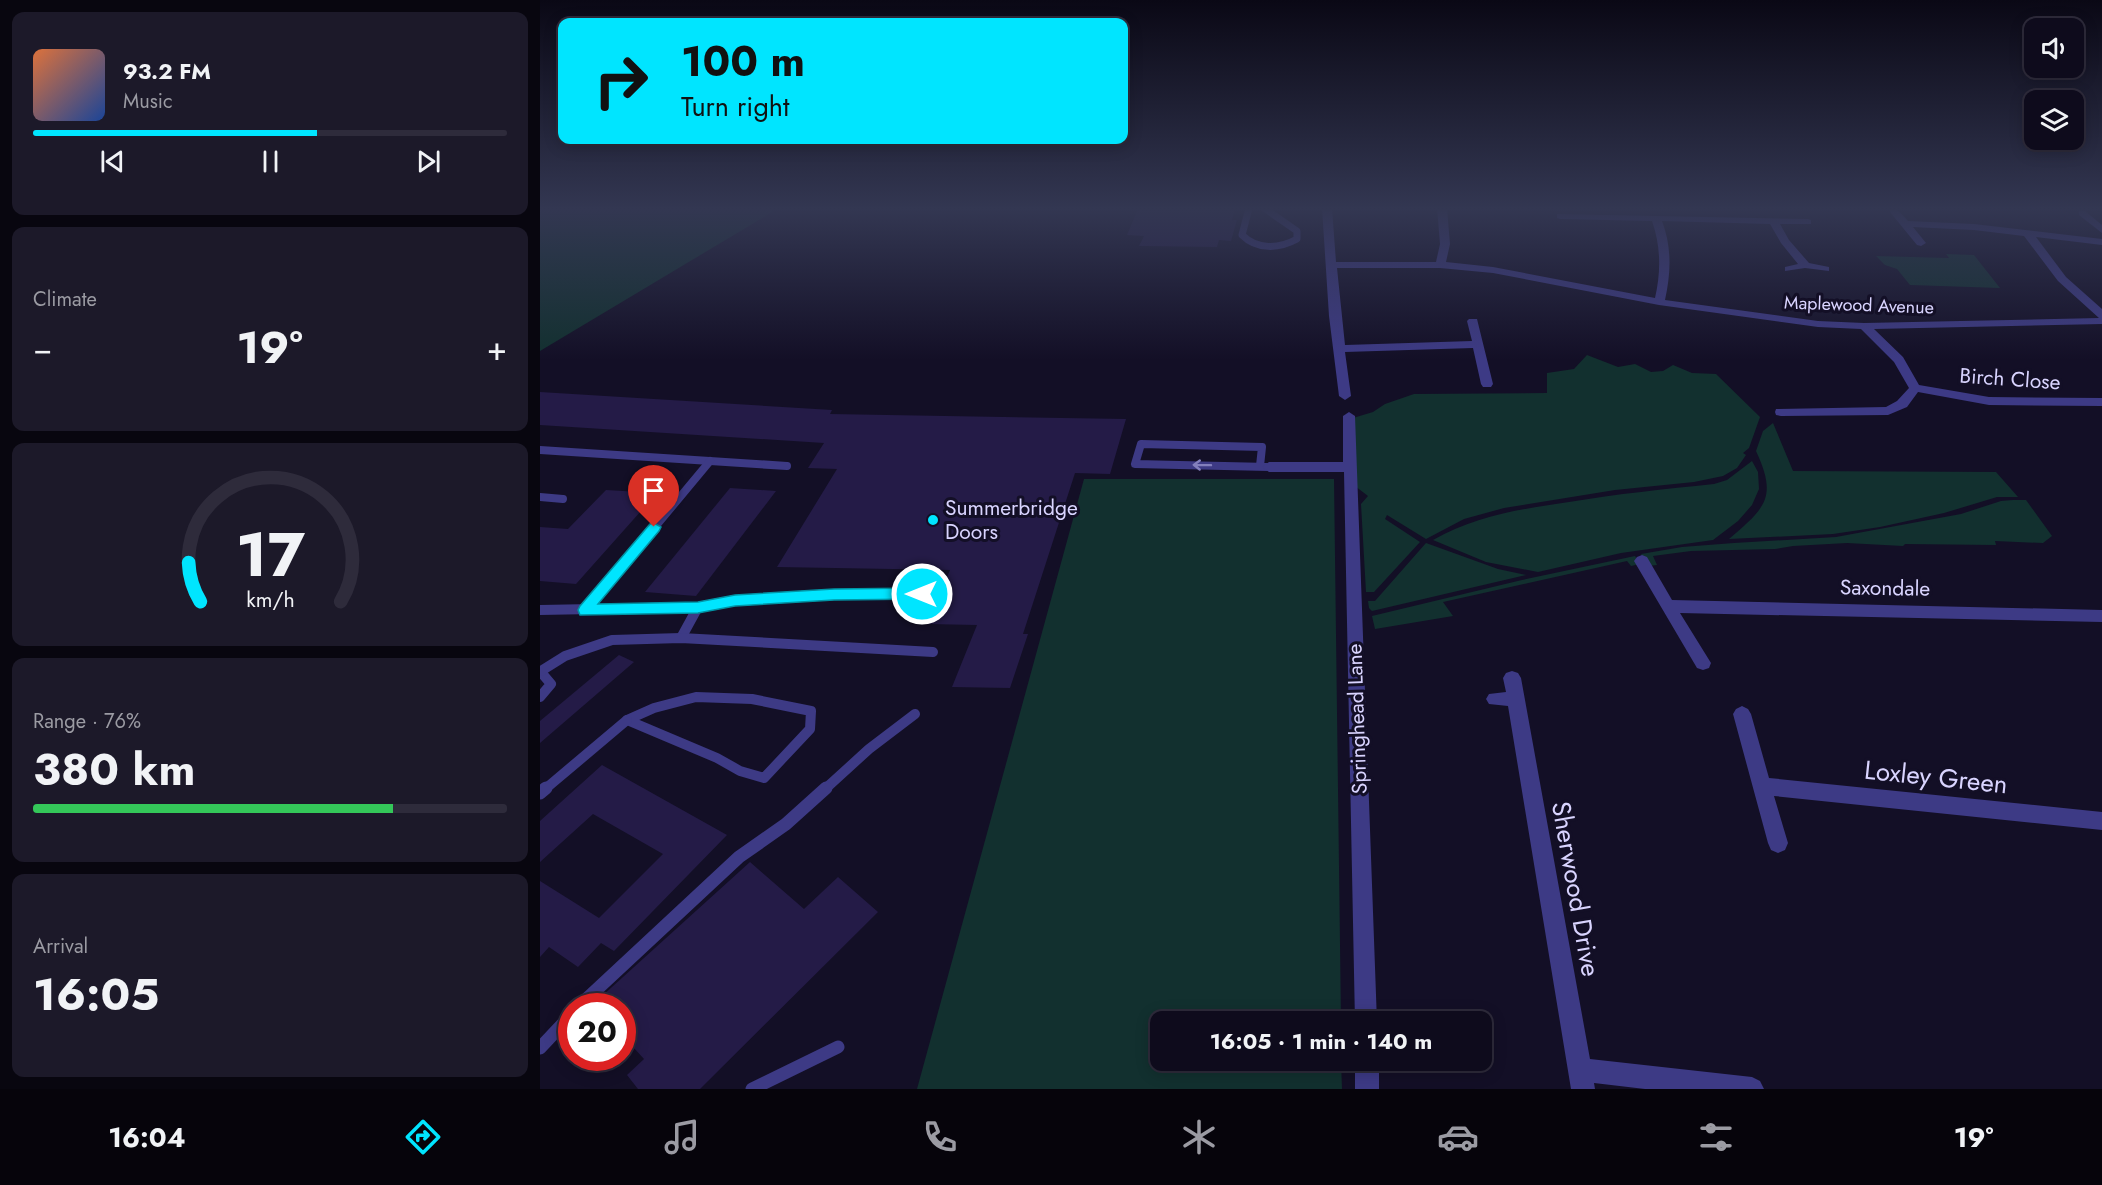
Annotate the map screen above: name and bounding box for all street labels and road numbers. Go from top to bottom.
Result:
street label: Maplewood Avenue [1784,289,1934,321]
street label: Birch Close [1958,361,2062,398]
street label: Saxondale [1840,572,1931,604]
street label: Springhead Lane [1339,643,1375,795]
street label: Loxley Green [1863,751,2009,803]
street label: Sherwood Drive [1542,798,1610,980]

